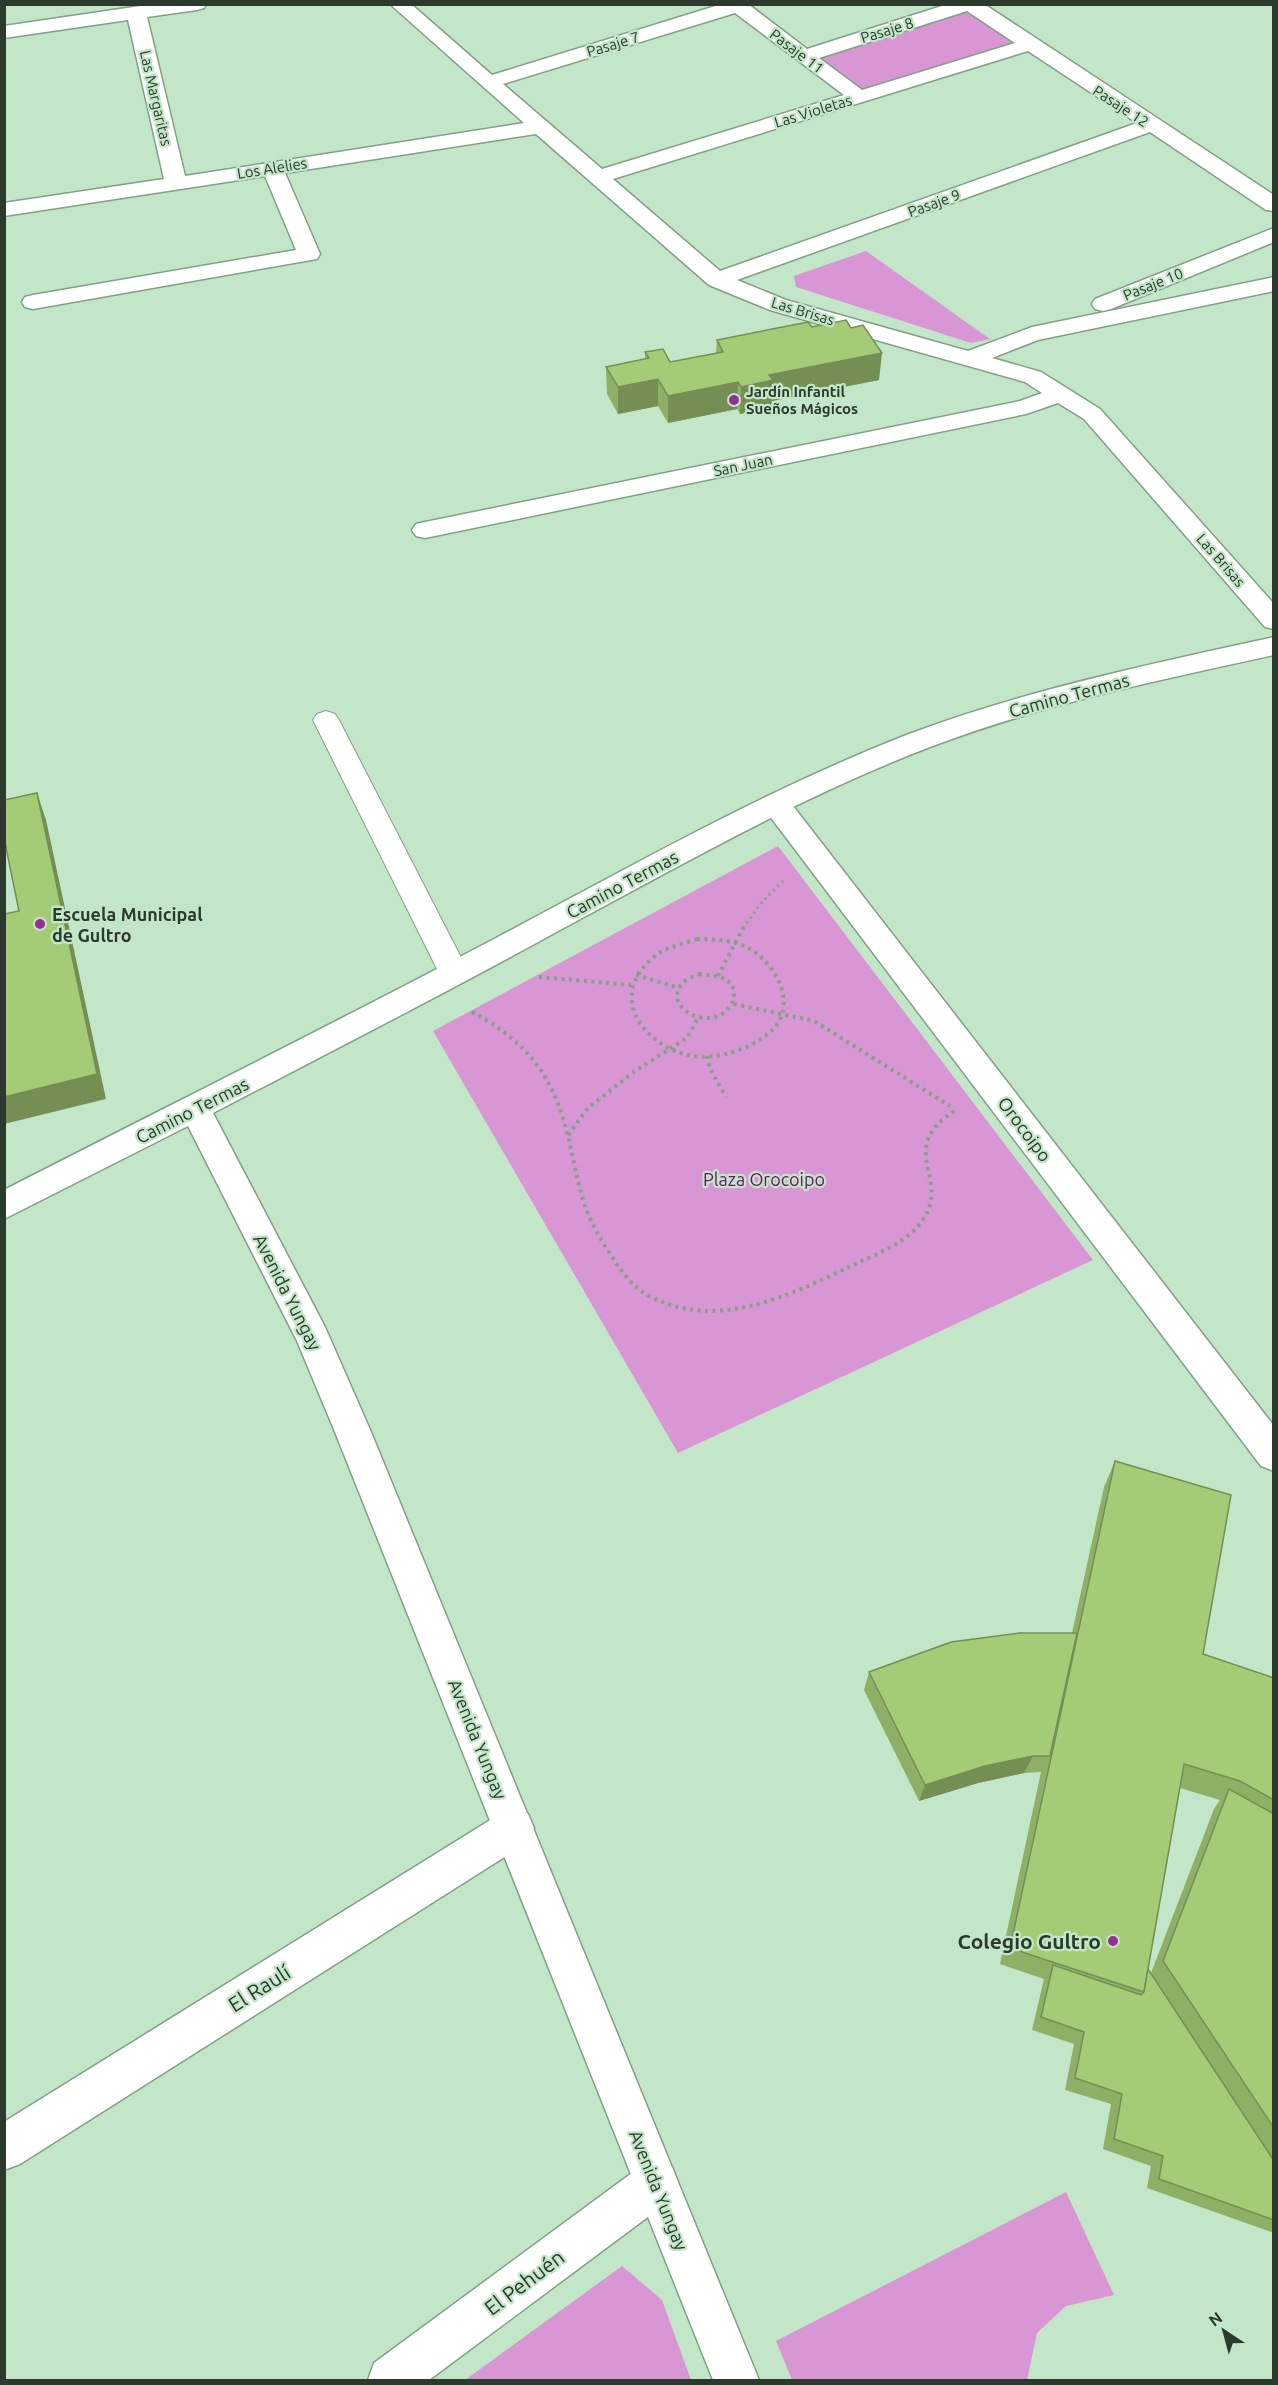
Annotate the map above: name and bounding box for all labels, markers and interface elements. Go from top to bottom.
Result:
street label: Pasaje 8 [858,14,916,46]
street label: Pasaje 11 [767,25,827,77]
street label: Pasaje 7 [584,28,642,60]
street label: Las Margaritas [137,49,175,147]
street label: Pasaje 12 [1090,82,1152,130]
street label: Las Violetas [772,91,854,131]
street label: Los Alelies [236,154,308,182]
street label: Pasaje 9 [905,186,963,220]
street label: Pasaje 10 [1121,264,1185,304]
street label: Las Brisas [769,293,837,329]
place label: Jardín Infantil Sueños Mágicos [746,383,858,417]
marker: Jardín Infantil Sueños Mágicos [727,393,741,407]
street label: San Juan [712,450,774,480]
street label: Las Brisas [1193,530,1249,590]
street label: Camino Termas [1007,669,1131,721]
street label: Camino Termas [563,846,681,922]
place label: Escuela Municipal de Gultro [52,904,203,945]
marker: Escuela Municipal de Gultro [33,917,47,931]
street label: Camino Termas [132,1073,252,1147]
street label: Orocoipo [994,1093,1056,1165]
park label: Plaza Orocoipo [703,1169,825,1189]
street label: Avenida Yungay [250,1231,326,1354]
street label: Avenida Yungay [445,1676,511,1802]
place label: Colegio Gultro [958,1929,1101,1953]
marker: Colegio Gultro [1106,1934,1120,1948]
street label: El Raulí [224,1959,295,2016]
street label: Avenida Yungay [626,2127,692,2253]
street label: El Pehuén [479,2244,569,2320]
north arrow [1194,2301,1254,2361]
text: N [1205,2308,1225,2330]

